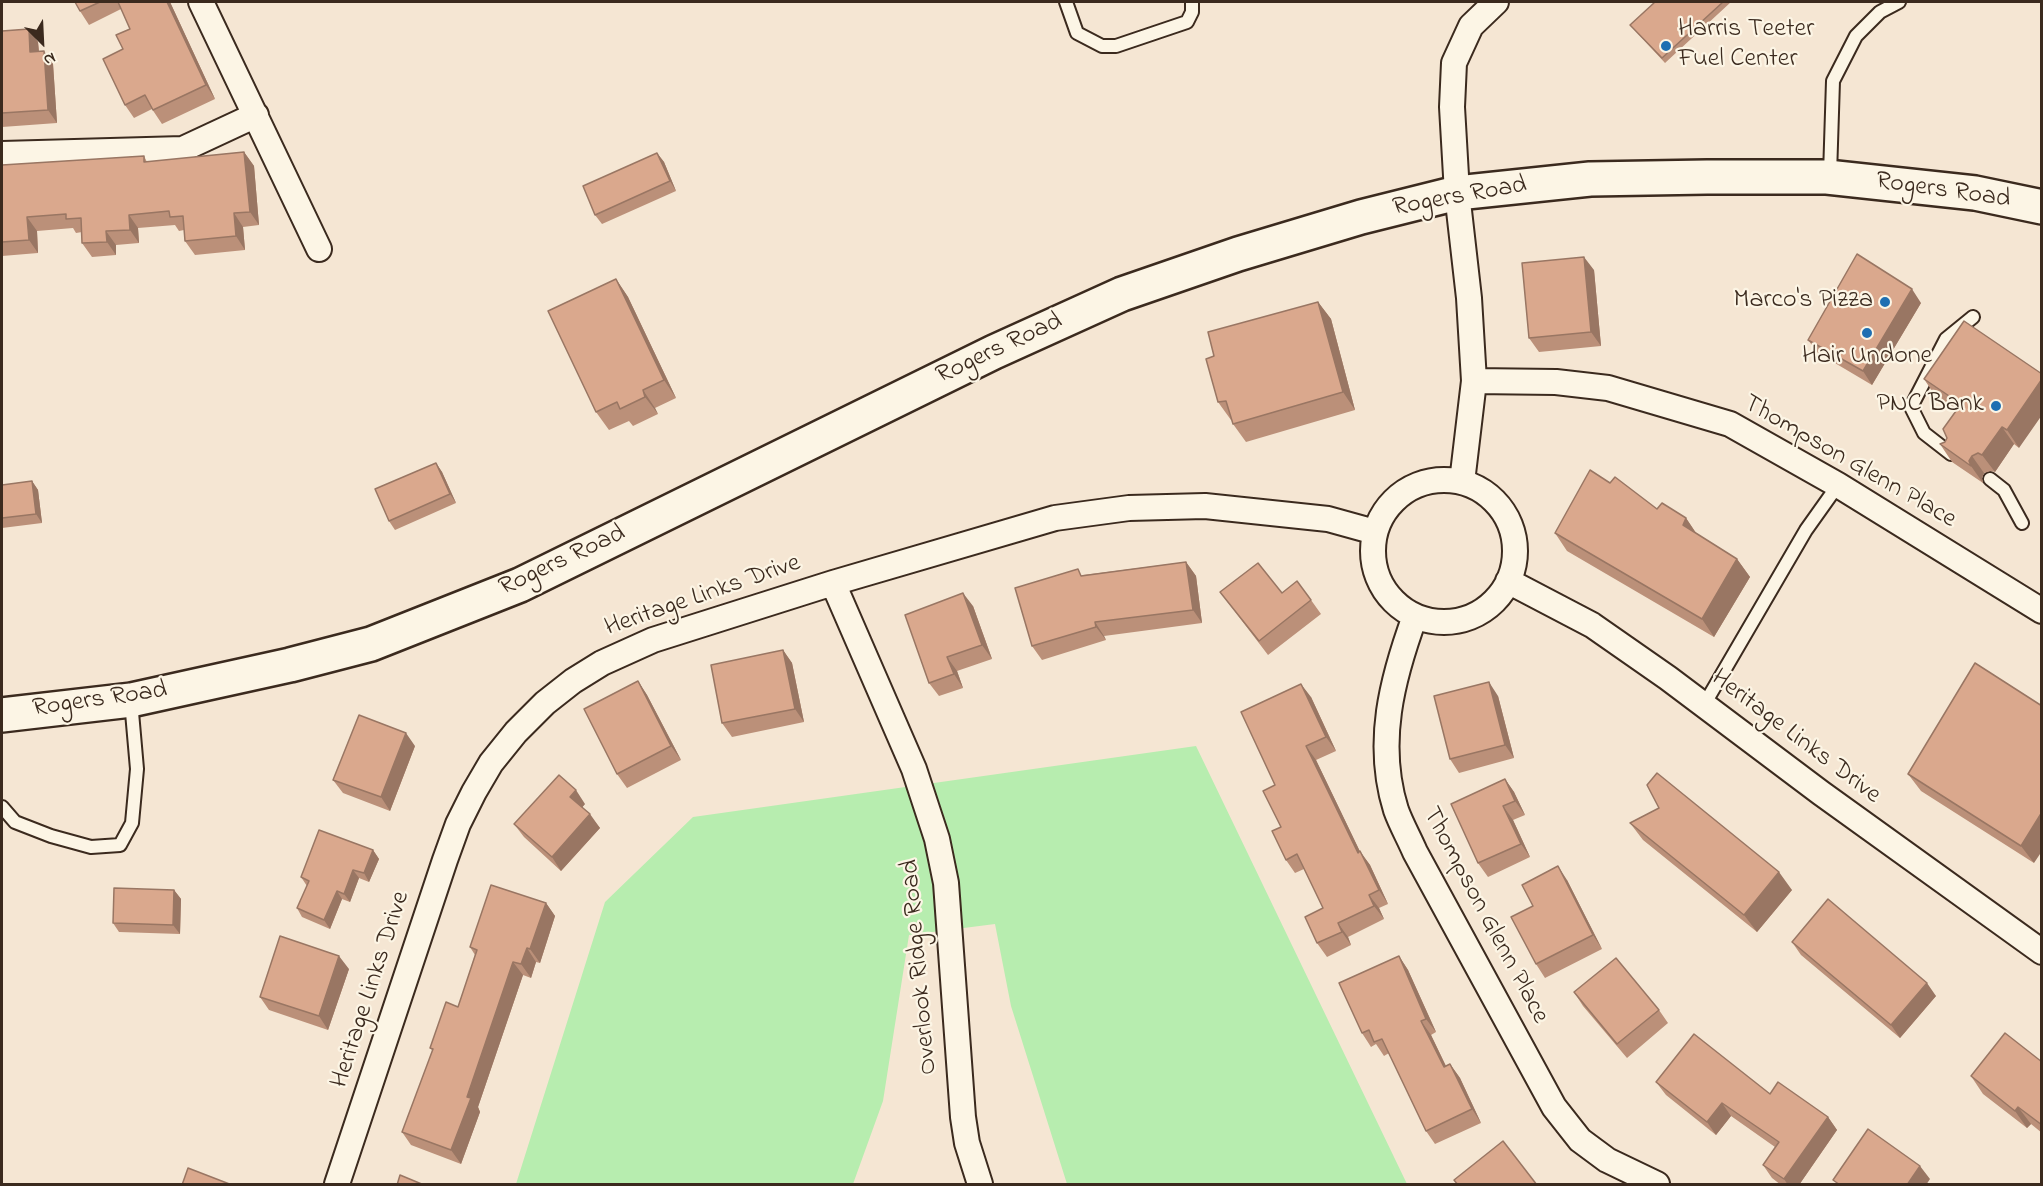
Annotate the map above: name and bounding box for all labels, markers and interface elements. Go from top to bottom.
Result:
north arrow [12,12,72,72]
place label: Harris Teeter Fuel Center [1678,15,1814,76]
marker: Harris Teeter Fuel Center [1659,39,1673,53]
text: N [40,45,59,72]
street label: Rogers Road [1874,167,2012,217]
street label: Rogers Road [1391,171,1529,225]
place label: Marco's Pizza [1734,286,1873,318]
marker: Marco's Pizza [1878,295,1892,309]
street label: Rogers Road [932,307,1068,393]
marker: Hair Undone [1860,326,1874,340]
place label: Hair Undone [1802,342,1932,374]
street label: Thompson Glenn Place [1737,389,1961,537]
place label: PNC Bank [1876,390,1984,422]
marker: PNC Bank [1989,399,2003,413]
street label: Rogers Road [495,519,631,605]
street label: Heritage Links Drive [601,549,805,645]
street label: Heritage Links Drive [1704,664,1886,812]
street label: Rogers Road [31,676,169,726]
street label: Thompson Glenn Place [1414,802,1554,1030]
street label: Overlook Ridge Road [896,858,946,1076]
street label: Heritage Links Drive [326,888,418,1092]

